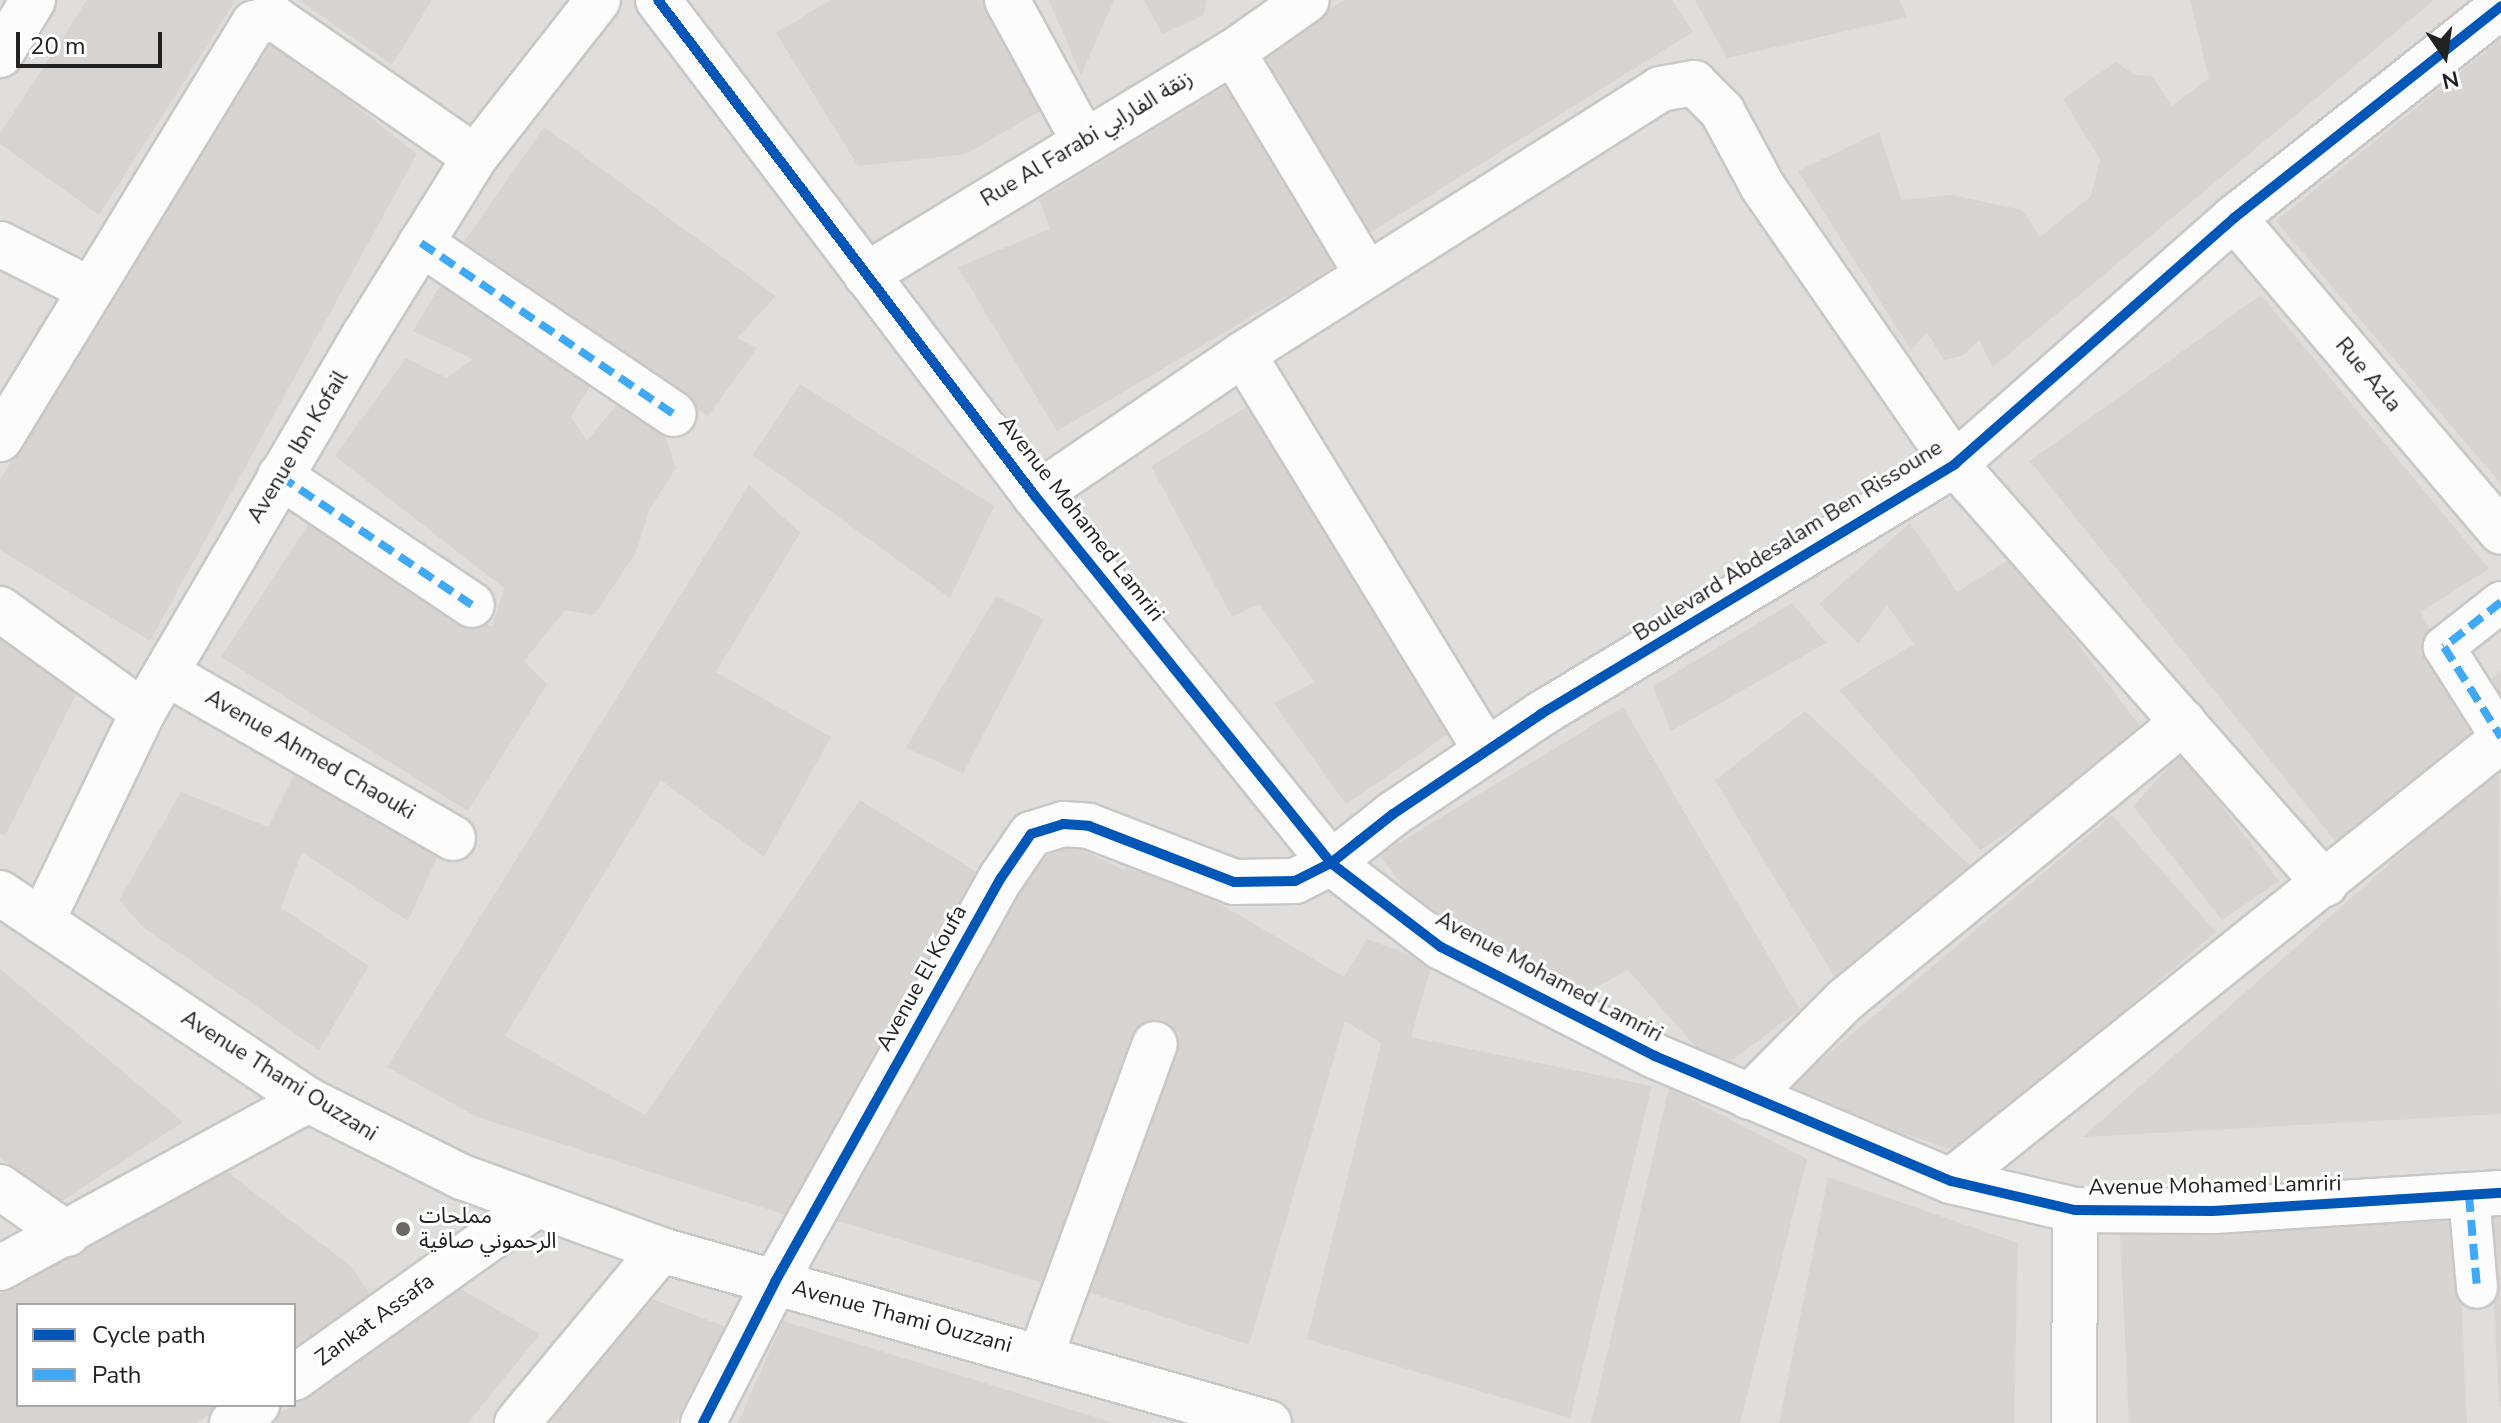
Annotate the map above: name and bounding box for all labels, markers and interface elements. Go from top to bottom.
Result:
scale bar [20,16,166,66]
north arrow [2405,16,2485,96]
text: 20 m [30,30,86,62]
text: N [2439,63,2462,96]
street label: Rue Al Farabi زنقة الفارابي [976,65,1198,213]
street label: Rue Azla [2329,333,2407,417]
street label: Avenue Ibn Kofail [242,366,354,528]
street label: Avenue Mohamed Lamriri [993,411,1169,627]
street label: Boulevard Abdesalam Ben Rissoune [1629,435,1947,647]
street label: Avenue Ahmed Chaouki [200,684,420,826]
street label: Avenue El Koufa [871,901,973,1055]
street label: Avenue Mohamed Lamriri [1431,906,1667,1048]
street label: Avenue Thami Ouzzani [176,1005,382,1147]
street label: Avenue Mohamed Lamriri [2088,1171,2342,1201]
place label: مملحات الرحموني صافية [419,1203,557,1254]
marker: مملحات الرحموني صافية [394,1220,412,1238]
street label: Zankat Assafa [310,1268,440,1372]
street label: Avenue Thami Ouzzani [789,1275,1015,1359]
legend [16,1303,296,1407]
text: Cycle path [92,1319,206,1351]
text: Path [92,1359,141,1391]

